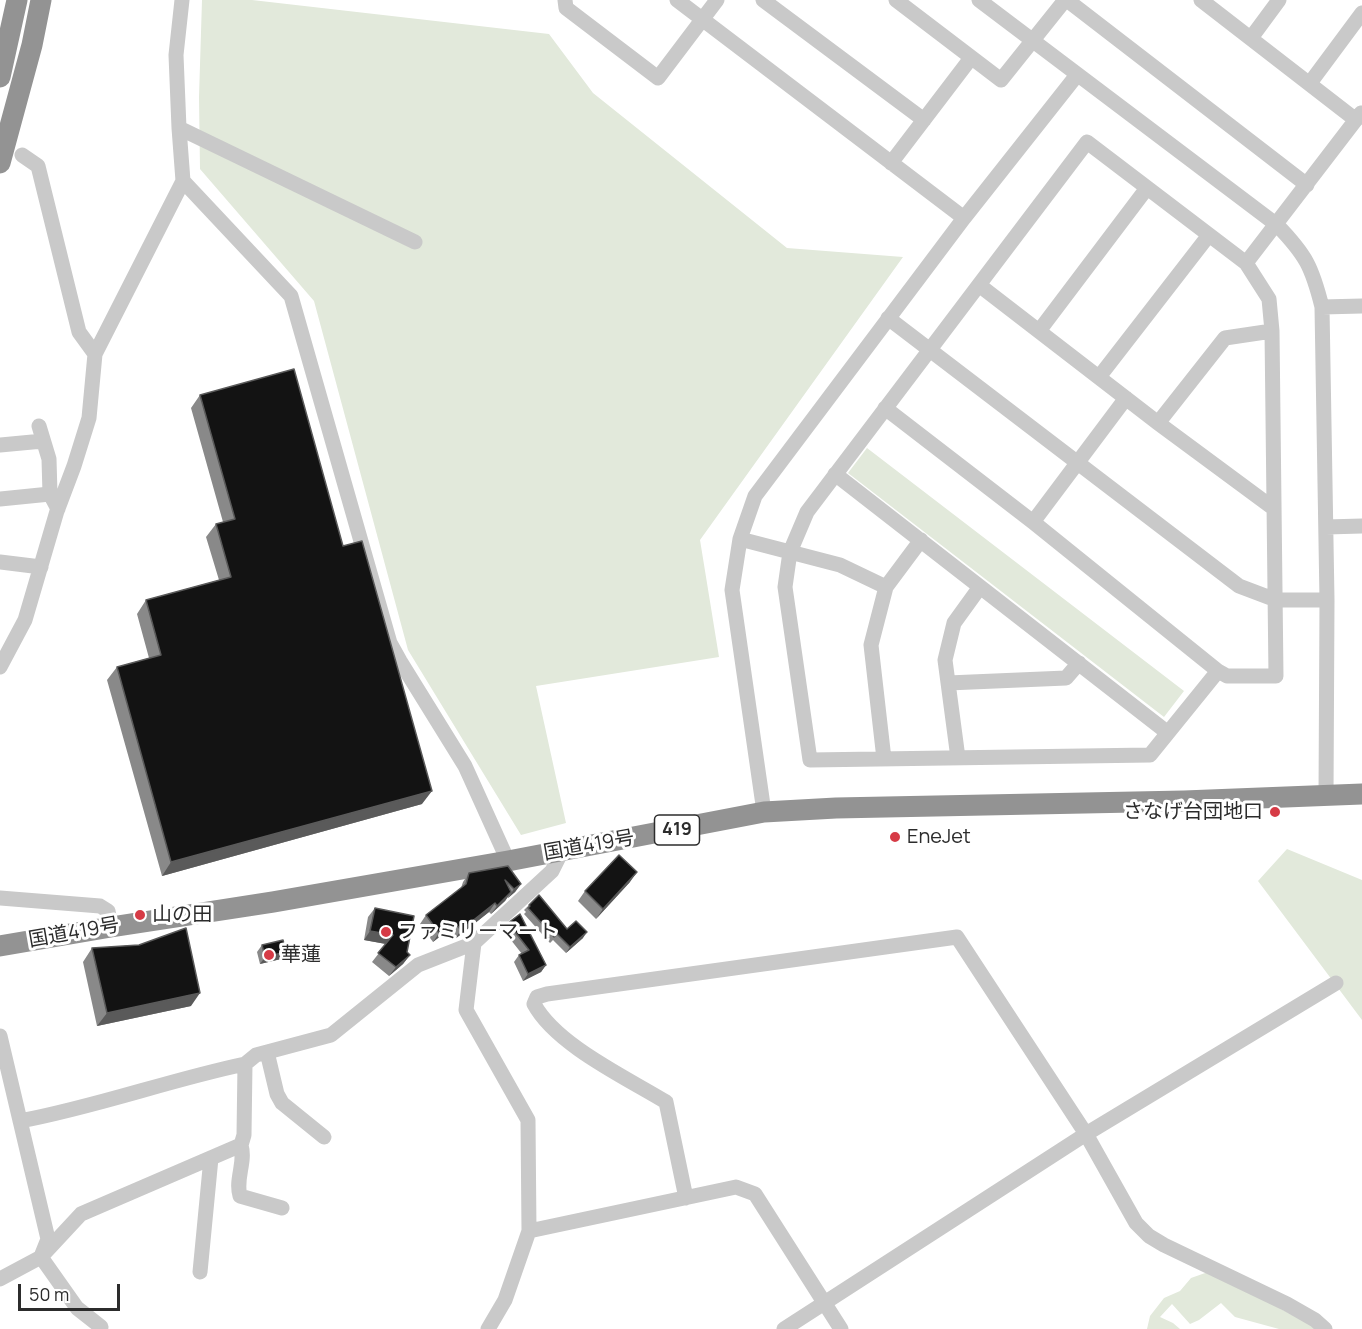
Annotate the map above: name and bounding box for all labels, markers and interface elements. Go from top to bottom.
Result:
place label: さなげ台団地口 [1123,800,1263,824]
marker: さなげ台団地口 [1268,805,1282,819]
road number: 419 [654,815,700,845]
place label: EneJet [907,825,971,849]
street label: 国道419号 [542,826,636,866]
marker: EneJet [888,830,902,844]
place label: 山の田 [152,903,212,927]
marker: 山の田 [133,908,147,922]
street label: 国道419号 [27,913,121,953]
place label: ファミリーマート [398,920,558,944]
marker: ファミリーマート [379,925,393,939]
place label: 華蓮 [281,943,321,967]
marker: 華蓮 [262,948,276,962]
scale bar [21,1272,123,1310]
text: 50 m [29,1282,69,1306]

